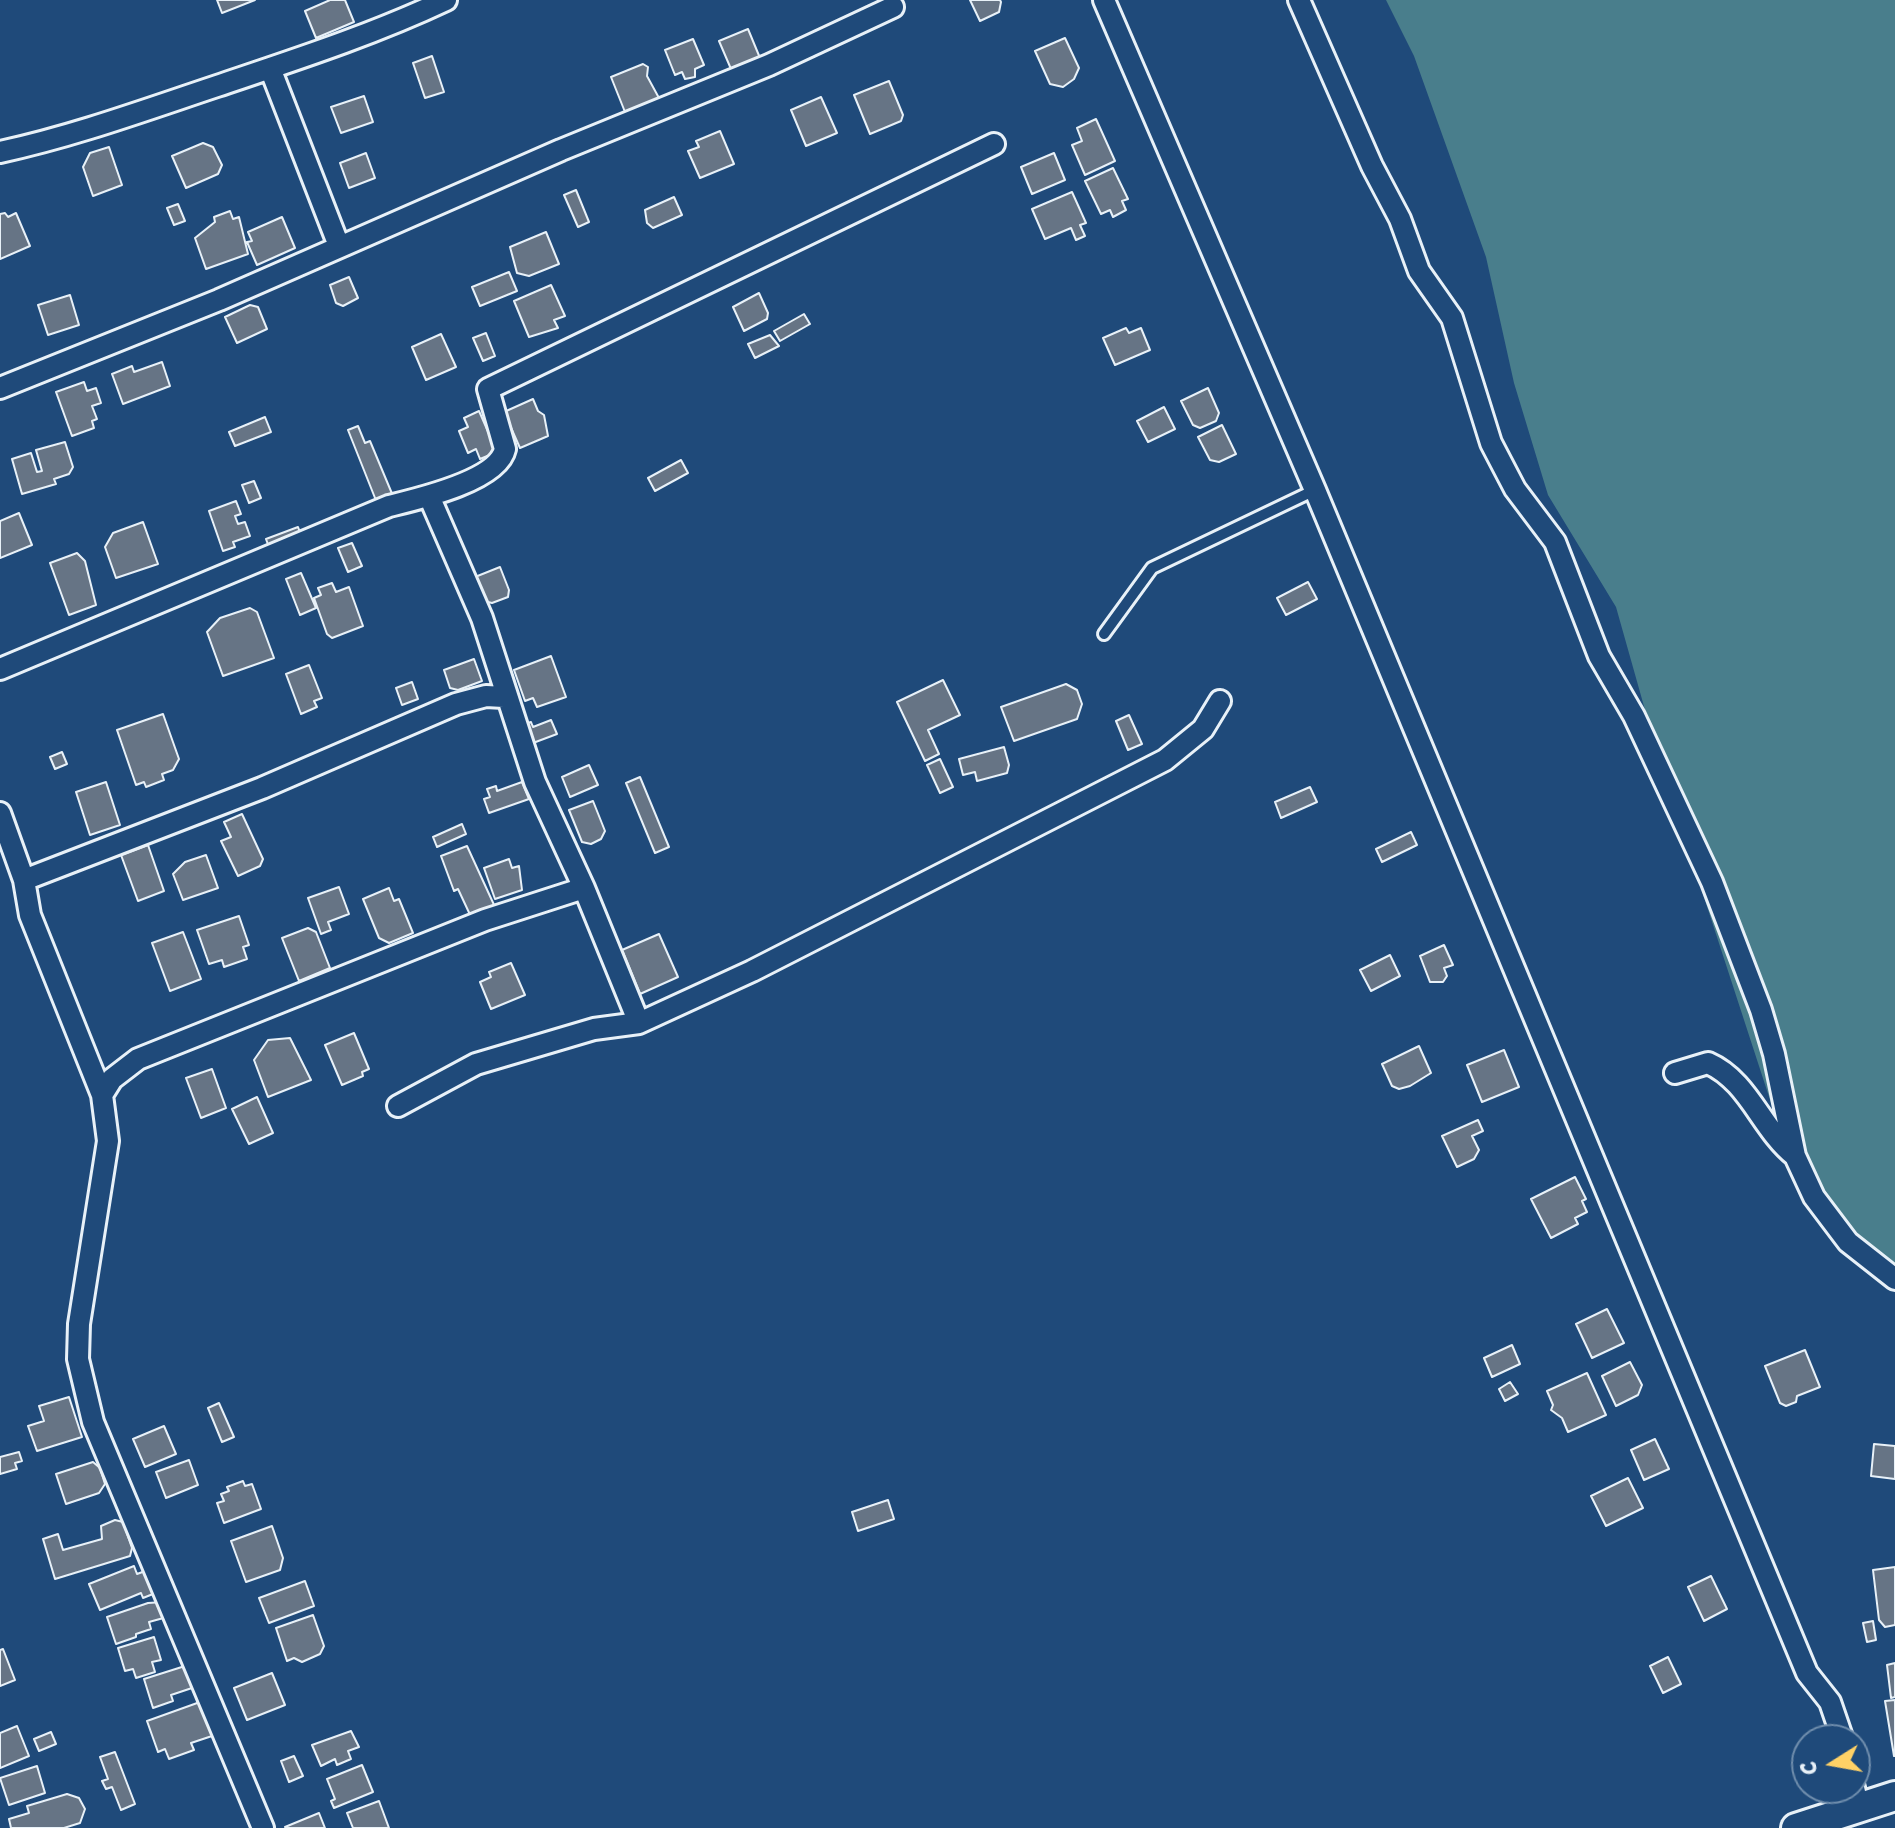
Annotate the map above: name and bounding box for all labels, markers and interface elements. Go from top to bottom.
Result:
north arrow [1791,1724,1871,1804]
text: С [1793,1759,1824,1778]

